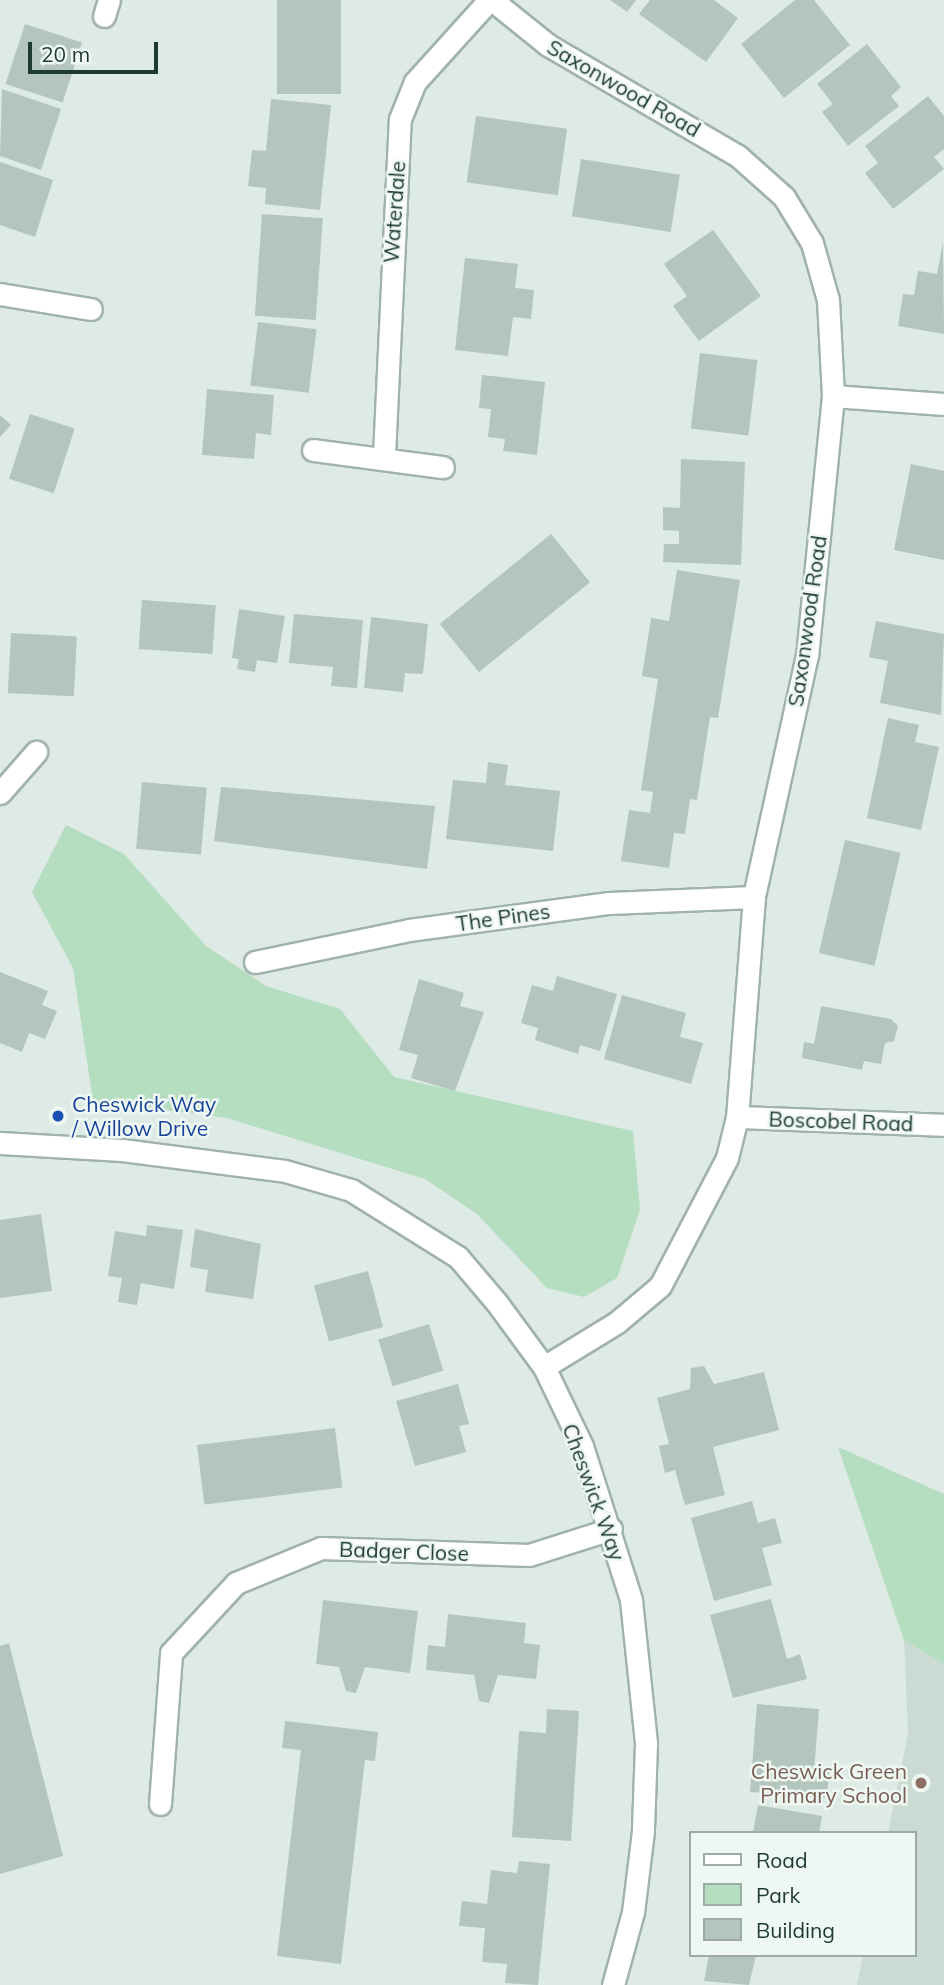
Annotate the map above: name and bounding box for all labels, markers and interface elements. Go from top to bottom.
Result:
scale bar [32,28,161,72]
street label: Saxonwood Road [543,34,705,142]
text: 20 m [41,41,90,67]
street label: Waterdale [378,160,410,264]
street label: Saxonwood Road [783,534,831,708]
street label: The Pines [454,898,552,936]
place label: Cheswick Way / Willow Drive [72,1091,216,1141]
street label: Boscobel Road [768,1106,914,1136]
marker: Cheswick Way / Willow Drive [50,1108,66,1124]
street label: Cheswick Way [558,1420,630,1564]
street label: Badger Close [339,1536,469,1566]
place label: Cheswick Green Primary School [751,1758,907,1808]
marker: Cheswick Green Primary School [913,1775,929,1791]
legend [688,1831,916,1957]
text: Road [756,1847,807,1873]
text: Park [756,1882,800,1908]
text: Building [756,1917,835,1943]

